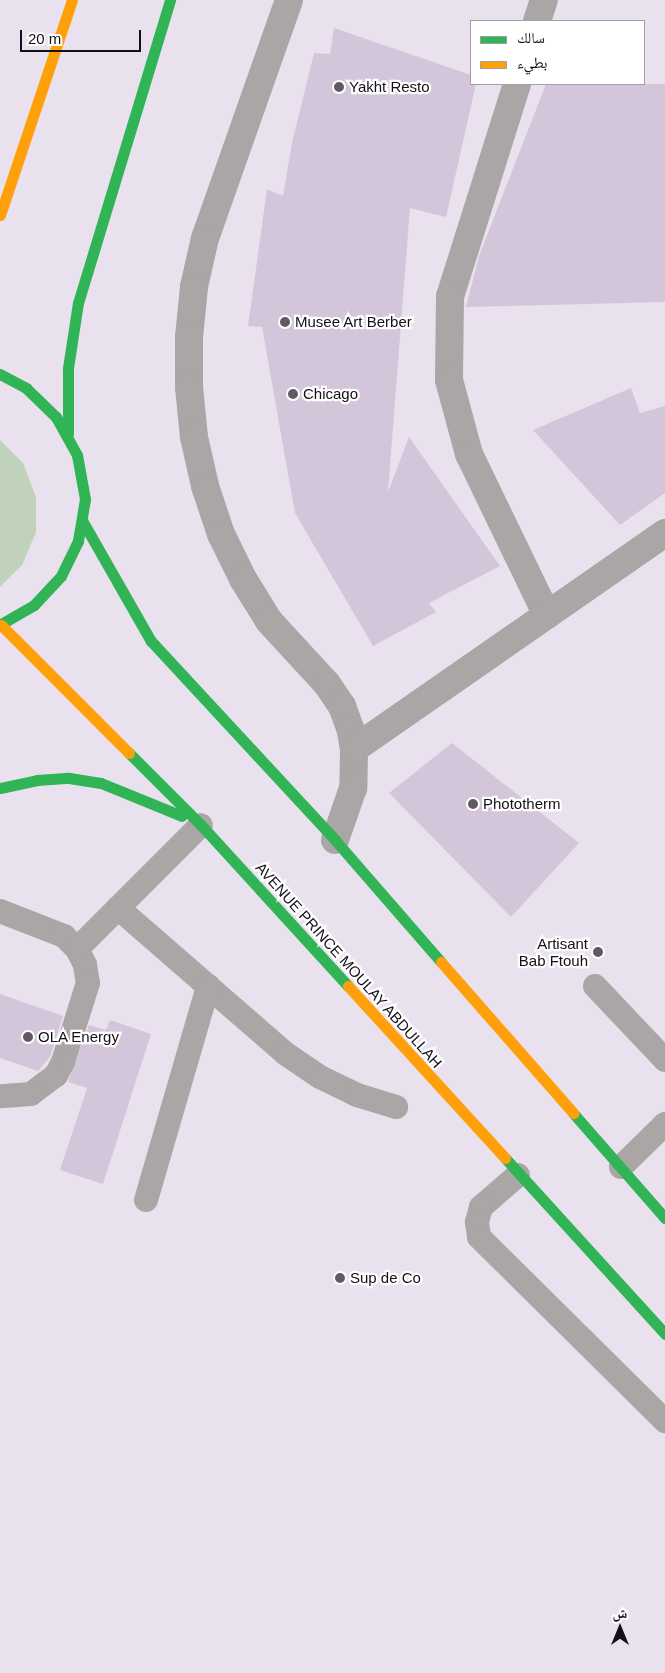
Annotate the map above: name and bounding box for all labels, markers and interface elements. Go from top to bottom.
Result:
scale bar [22,20,144,52]
legend [470,20,645,85]
text: سالك [517,29,545,46]
text: 20 m [28,30,61,47]
text: بطيء [517,54,547,71]
place label: Yakht Resto [349,78,430,96]
marker: Yakht Resto [333,81,345,93]
place label: Musee Art Berber [295,313,413,331]
marker: Musee Art Berber [279,316,291,328]
place label: Chicago [303,385,358,403]
marker: Chicago [287,388,299,400]
place label: Phototherm [483,795,561,813]
marker: Phototherm [467,798,479,810]
street label: AVENUE PRINCE MOULAY ABDULLAH [252,858,446,1072]
place label: Artisant Bab Ftouh [519,934,588,969]
marker: Artisant Bab Ftouh [592,946,604,958]
place label: OLA Energy [38,1028,120,1046]
marker: OLA Energy [22,1031,34,1043]
place label: Sup de Co [350,1269,421,1287]
marker: Sup de Co [334,1272,346,1284]
north arrow [595,1603,645,1653]
text: ش [613,1605,627,1621]

